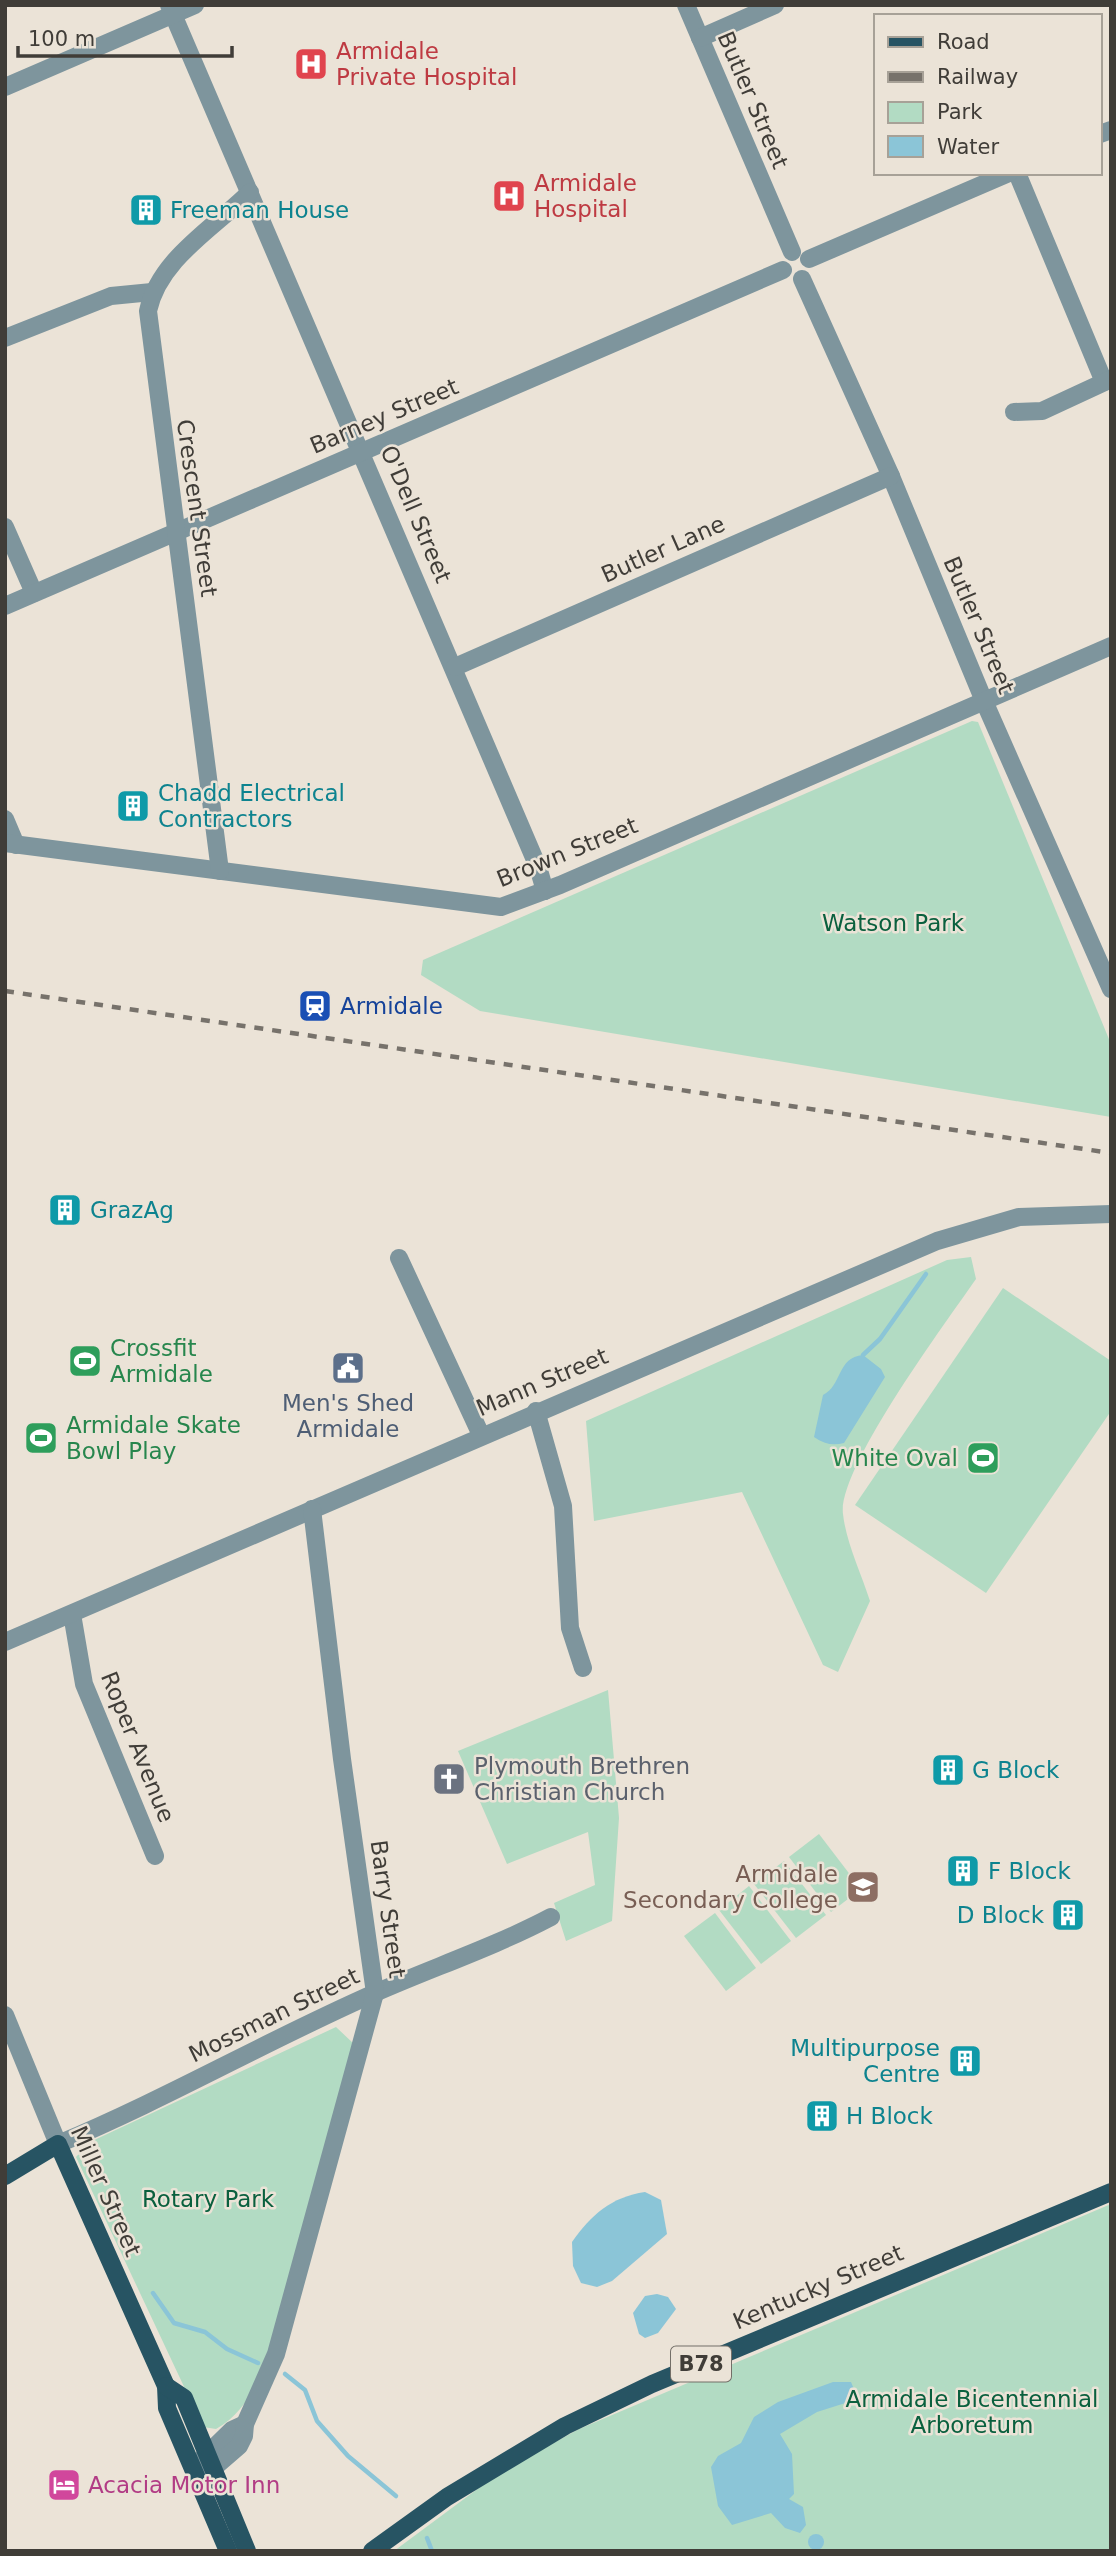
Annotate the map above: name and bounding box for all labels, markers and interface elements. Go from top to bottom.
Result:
scale bar [18,14,231,58]
legend [874,14,1102,175]
text: 100 m [28,27,95,51]
street label: Butler Street [712,27,794,173]
text: Road [937,30,990,54]
place label: Armidale Private Hospital [336,38,517,90]
hospital icon: Armidale Private Hospital [292,45,330,83]
text: Railway [937,65,1018,89]
text: Park [937,100,983,124]
text: Water [937,135,999,159]
place label: Armidale Hospital [534,170,637,222]
hospital icon: Armidale Hospital [490,177,528,215]
building icon: Freeman House [127,191,165,229]
place label: Freeman House [170,197,349,223]
street label: Barney Street [306,373,462,459]
street label: Crescent Street [172,418,222,598]
street label: O'Dell Street [375,442,457,586]
street label: Butler Lane [597,510,729,588]
street label: Butler Street [938,552,1020,698]
place label: Chadd Electrical Contractors [158,780,345,832]
building icon: Chadd Electrical Contractors [114,787,152,825]
street label: Brown Street [493,812,641,892]
park label: Watson Park [822,910,965,936]
station icon: Armidale [296,987,334,1025]
place label: Armidale [340,993,443,1019]
building icon: GrazAg [46,1191,84,1229]
place label: GrazAg [90,1197,174,1223]
place label: Crossfit Armidale [110,1335,213,1387]
sports icon: Crossfit Armidale [66,1342,104,1380]
street label: Mann Street [472,1343,612,1421]
public building icon: Men's Shed Armidale [329,1349,367,1387]
place label: Men's Shed Armidale [282,1390,414,1442]
place label: Armidale Skate Bowl Play [66,1412,241,1464]
sports icon: Armidale Skate Bowl Play [22,1419,60,1457]
sports icon: White Oval [964,1439,1002,1477]
place label: White Oval [832,1445,958,1471]
street label: Roper Avenue [96,1668,180,1826]
building icon: G Block [929,1751,967,1789]
place label: Plymouth Brethren Christian Church [474,1753,690,1805]
place label: G Block [972,1757,1060,1783]
church icon: Plymouth Brethren Christian Church [430,1760,468,1798]
street label: Barry Street [365,1838,411,1980]
building icon: F Block [944,1852,982,1890]
place label: F Block [988,1858,1071,1884]
place label: Armidale Secondary College [623,1861,838,1913]
school or university icon: Armidale Secondary College [844,1868,882,1906]
building icon: D Block [1049,1896,1087,1934]
place label: D Block [957,1902,1045,1928]
street label: Mossman Street [185,1963,363,2067]
place label: Multipurpose Centre [790,2035,940,2087]
building icon: Multipurpose Centre [946,2042,984,2080]
building icon: H Block [803,2097,841,2135]
place label: H Block [846,2103,933,2129]
street label: Miller Street [66,2122,146,2260]
park label: Rotary Park [142,2186,275,2212]
street label: Kentucky Street [729,2239,907,2335]
road number: B78 [671,2346,731,2382]
park label: Armidale Bicentennial Arboretum [846,2386,1098,2438]
hotel icon: Acacia Motor Inn [45,2466,83,2504]
place label: Acacia Motor Inn [88,2472,280,2498]

